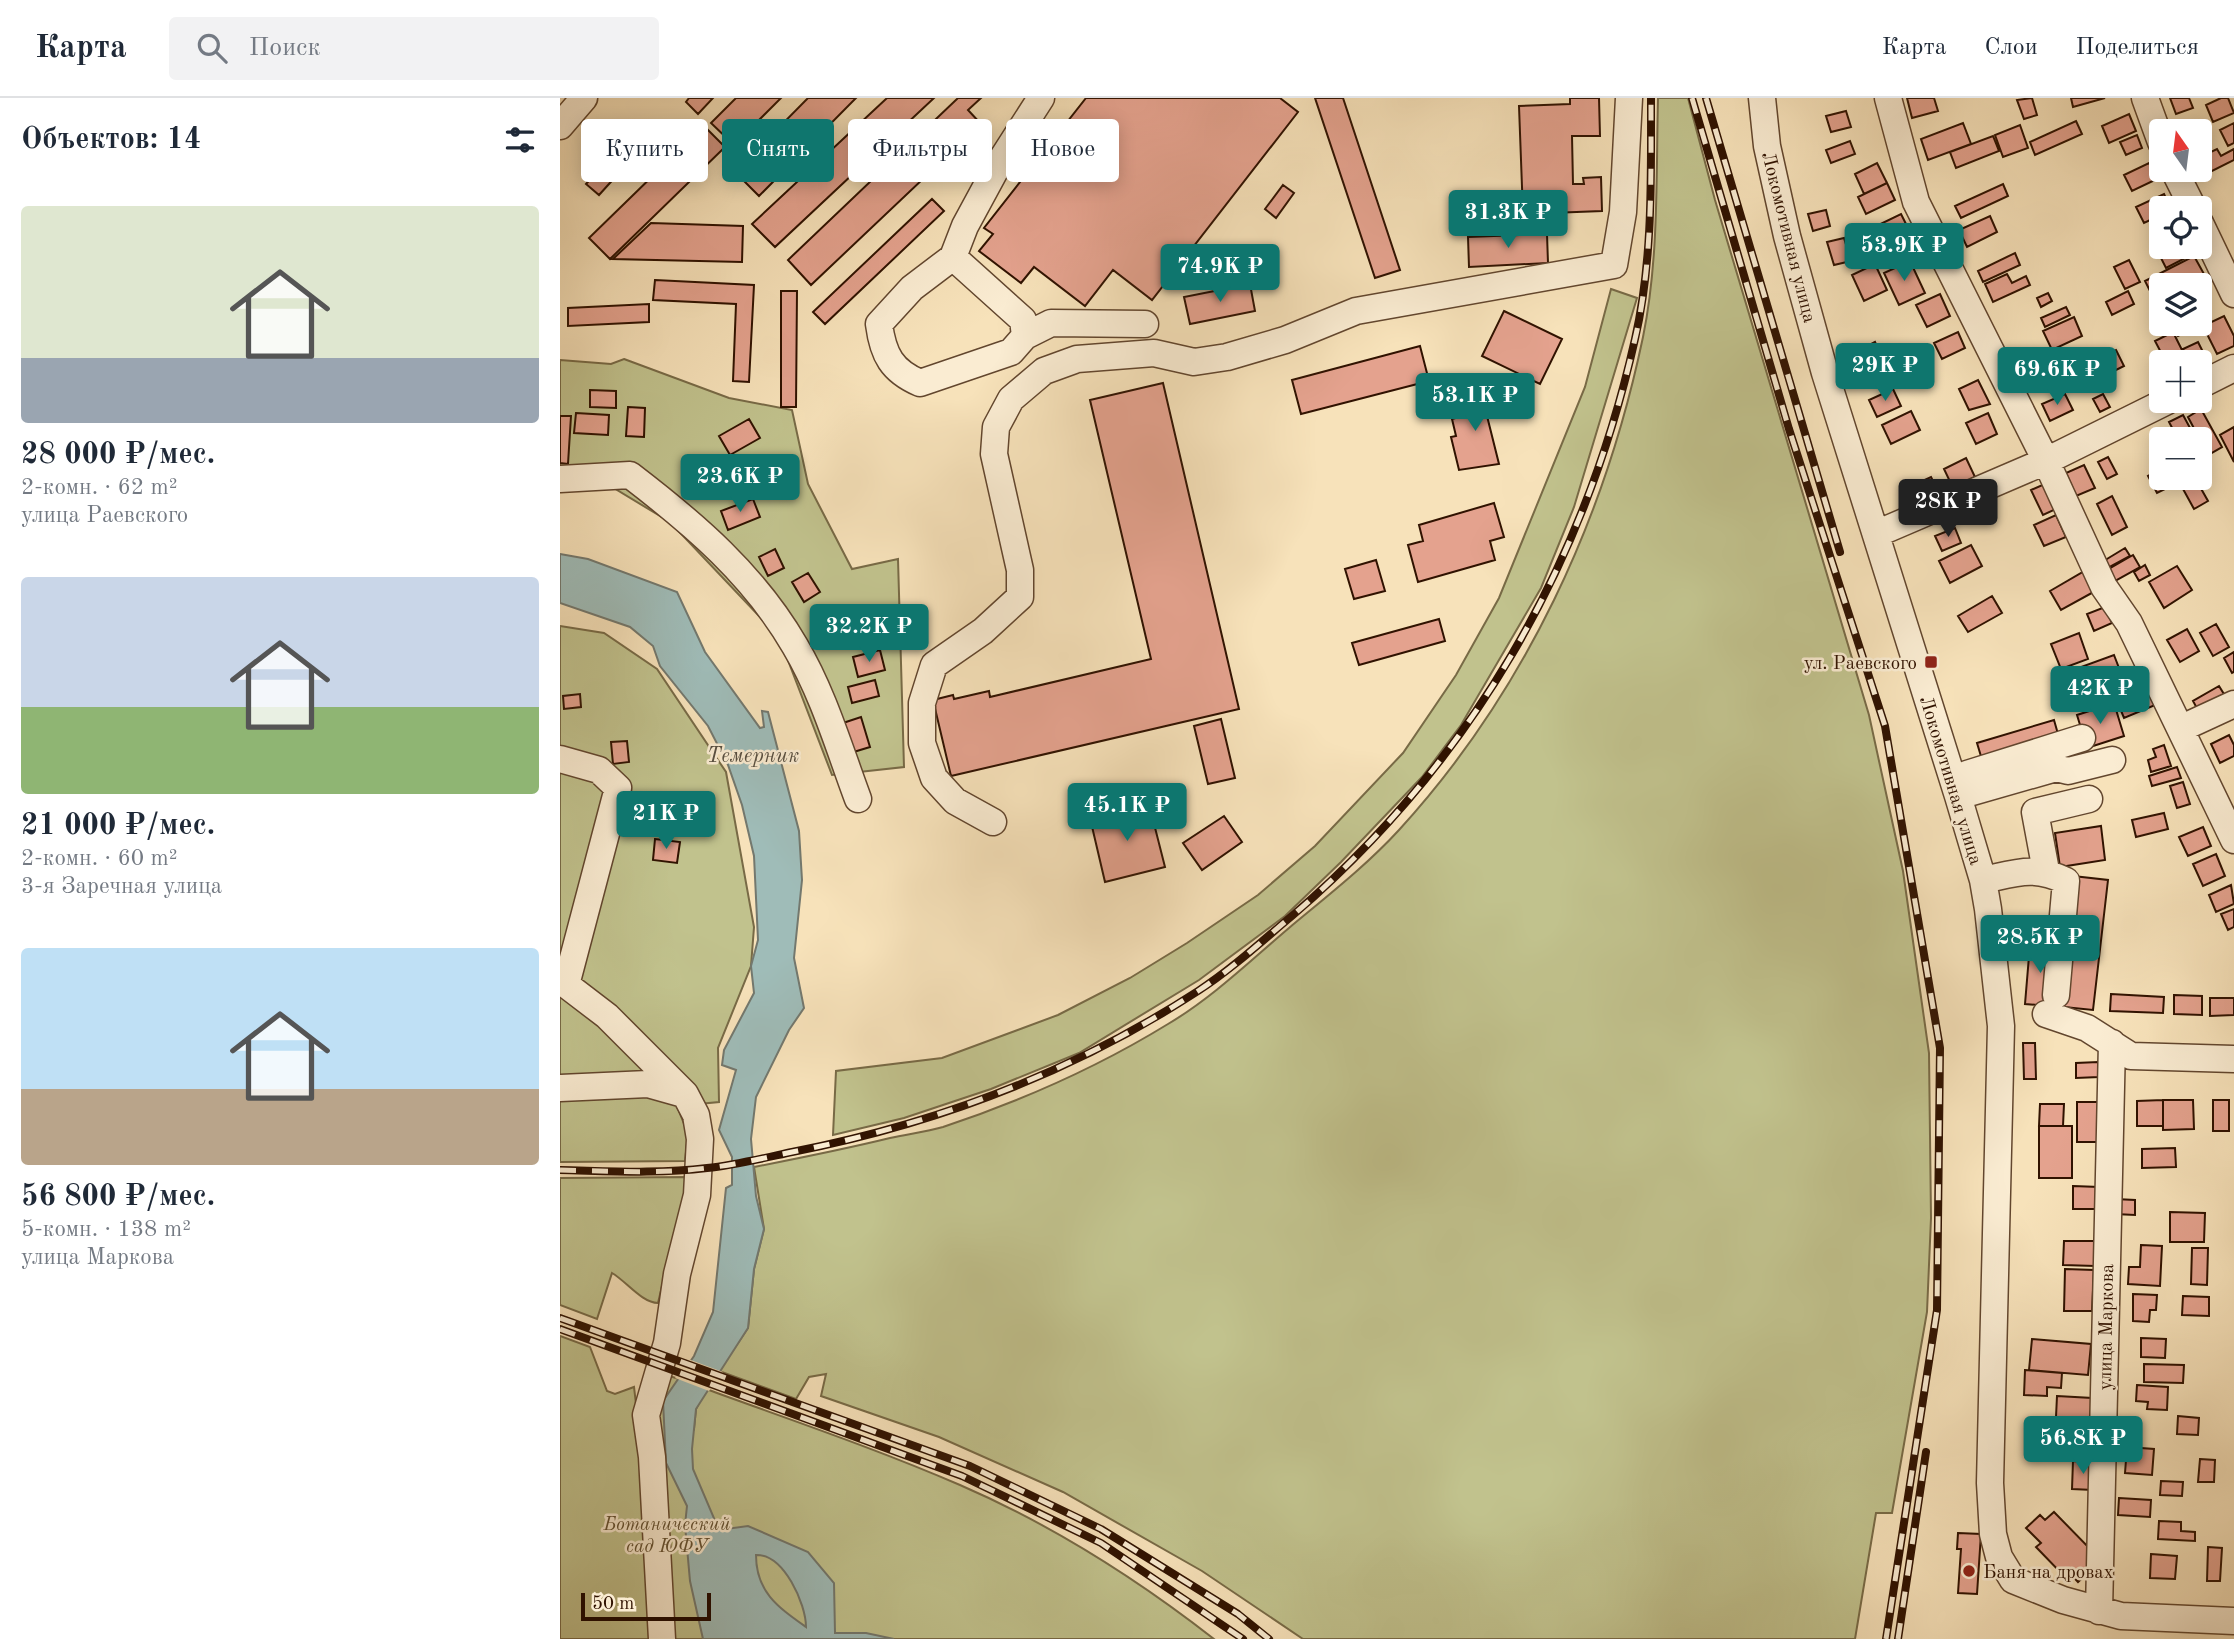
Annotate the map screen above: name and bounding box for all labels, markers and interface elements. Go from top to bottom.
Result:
search box [169,17,659,80]
icon: search [193,29,231,67]
text: Карта [35,32,127,65]
text: Поиск [249,35,321,61]
text: Карта [1882,36,1947,60]
text: Слои [1985,36,2038,60]
text: Поделиться [2076,36,2199,60]
chip: Купить [581,119,708,182]
chip: Снять [722,119,834,182]
chip: Фильтры [848,119,992,182]
chip: Новое [1006,119,1119,182]
north arrow [2149,119,2212,182]
map controls [2149,119,2212,490]
icon: filters [501,121,539,159]
text: Объектов: 14 [21,125,201,155]
street label: Локомотивная улица [1757,150,1818,326]
pin: 31.3K ₽ [1443,190,1573,250]
button: locate [2149,196,2212,259]
text: 31.3K ₽ [1465,201,1551,224]
pin: 53.9K ₽ [1839,223,1969,283]
text: 53.9K ₽ [1861,234,1947,257]
pin: 74.9K ₽ [1155,244,1285,304]
icon: home [217,251,343,377]
text: 74.9K ₽ [1177,255,1263,278]
button: layers [2149,273,2212,336]
pin: 29K ₽ [1836,344,1934,403]
pin: 69.6K ₽ [1992,348,2122,407]
button: + [2149,350,2212,413]
text: 29K ₽ [1852,354,1918,377]
text: 69.6K ₽ [2014,358,2100,381]
pin: 53.1K ₽ [1410,374,1540,433]
text: 53.1K ₽ [1432,384,1518,407]
button: − [2149,427,2212,490]
text: 28 000 ₽/мес. [21,440,215,470]
pin: 23.6K ₽ [675,454,805,514]
text: 23.6K ₽ [697,465,783,488]
text: 2-комн. · 62 m² [21,476,178,499]
pin: 28K ₽ [1899,480,1997,539]
text: 28K ₽ [1915,490,1981,513]
text: улица Раевского [21,504,188,527]
pin: 32.2K ₽ [804,604,934,664]
text: 32.2K ₽ [826,615,912,638]
icon: home [217,622,343,748]
marker: ул. Раевского [1923,654,1939,670]
place label: ул. Раевского [1804,655,1917,674]
pin: 42K ₽ [2051,666,2149,726]
text: 42K ₽ [2067,677,2133,700]
street label: Локомотивная улица [1915,694,1985,868]
water label: Темерник [707,746,799,767]
pin: 45.1K ₽ [1062,784,1192,843]
pin: 21K ₽ [617,792,715,851]
text: 45.1K ₽ [1084,794,1170,817]
text: 21K ₽ [633,802,699,825]
text: 21 000 ₽/мес. [21,811,215,841]
text: 2-комн. · 60 m² [21,847,178,870]
text: 3-я Заречная улица [21,875,222,898]
pin: 28.5K ₽ [1975,916,2105,975]
text: 28.5K ₽ [1997,926,2083,949]
icon: home [217,993,343,1119]
text: 56 800 ₽/мес. [21,1182,215,1212]
text: 5-комн. · 138 m² [21,1218,191,1241]
text: улица Маркова [21,1246,174,1269]
street label: улица Маркова [2097,1263,2118,1390]
pin: 56.8K ₽ [2018,1416,2148,1476]
text: 56.8K ₽ [2040,1427,2126,1450]
park label: Ботанический сад ЮФУ [603,1516,730,1557]
marker: Баня на дровах [1961,1563,1977,1579]
place label: Баня на дровах [1983,1564,2114,1583]
scale bar [581,1590,710,1622]
text: 50 m [592,1595,634,1614]

